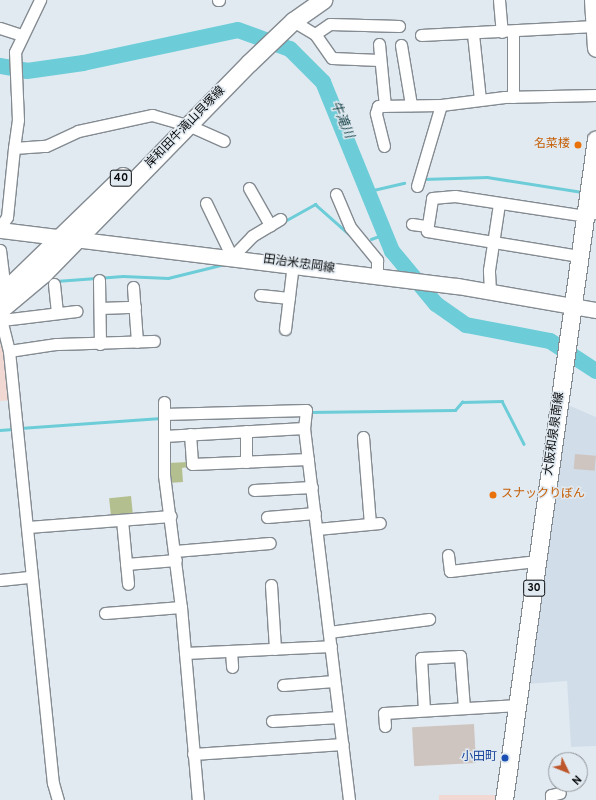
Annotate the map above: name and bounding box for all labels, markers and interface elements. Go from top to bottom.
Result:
street label: 岸和田牛滝山貝塚線 [143,84,229,172]
water label: 牛滝川 [326,99,356,141]
place label: 名菜楼 [534,138,570,152]
marker: 名菜楼 [573,140,583,150]
road number: 40 [109,169,133,187]
street label: 田治米忠岡線 [262,253,336,277]
street label: 大阪和泉泉南線 [542,391,568,477]
place label: スナックりぼん [501,488,585,502]
marker: スナックりぼん [488,490,498,500]
road number: 30 [523,579,545,597]
place label: 小田町 [461,751,497,765]
north arrow [548,752,588,792]
marker: 小田町 [500,753,510,763]
text: N [568,772,584,787]

